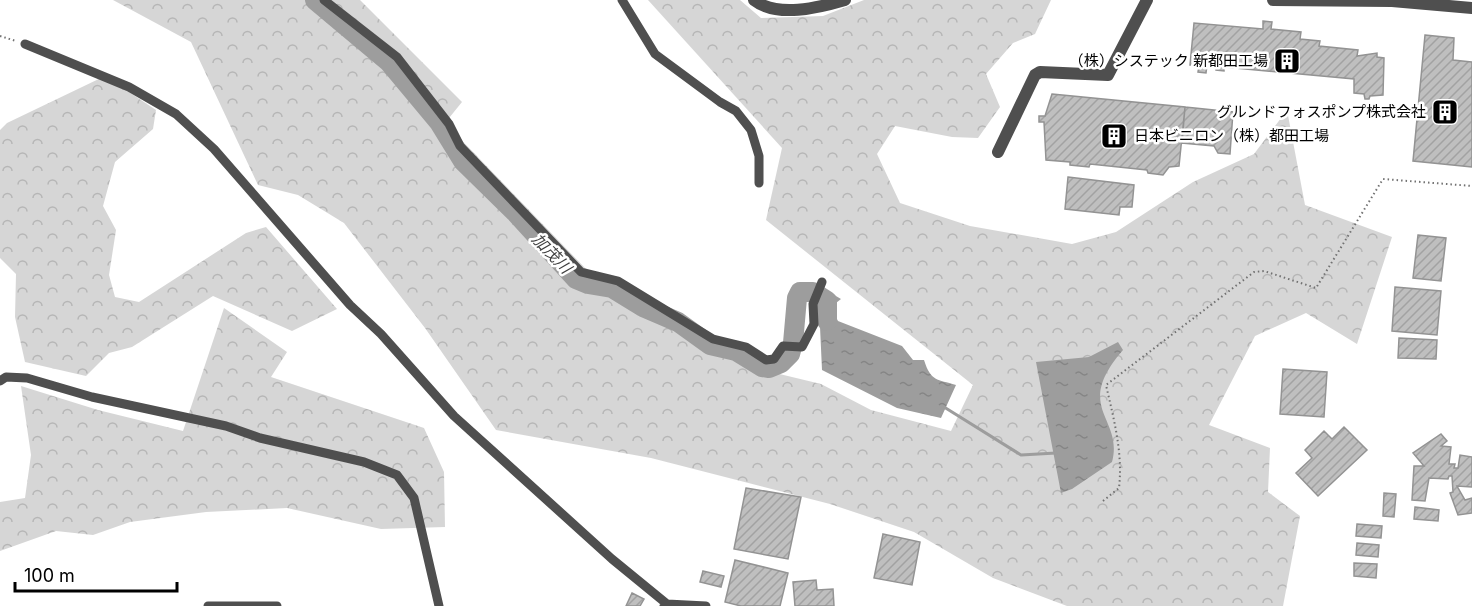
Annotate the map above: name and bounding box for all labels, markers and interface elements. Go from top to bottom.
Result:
building icon: （株）システック 新都田工場 [1272,46,1302,76]
place label: （株）システック 新都田工場 [1069,51,1268,70]
building icon: グルンドフォスポンプ株式会社 [1430,97,1460,127]
place label: グルンドフォスポンプ株式会社 [1217,102,1426,121]
building icon: 日本ビニロン（株）都田工場 [1099,121,1129,151]
place label: 日本ビニロン（株）都田工場 [1134,126,1329,145]
water label: 加茂川 [528,229,577,279]
scale bar [15,555,177,593]
text: 100 m [24,565,75,586]

